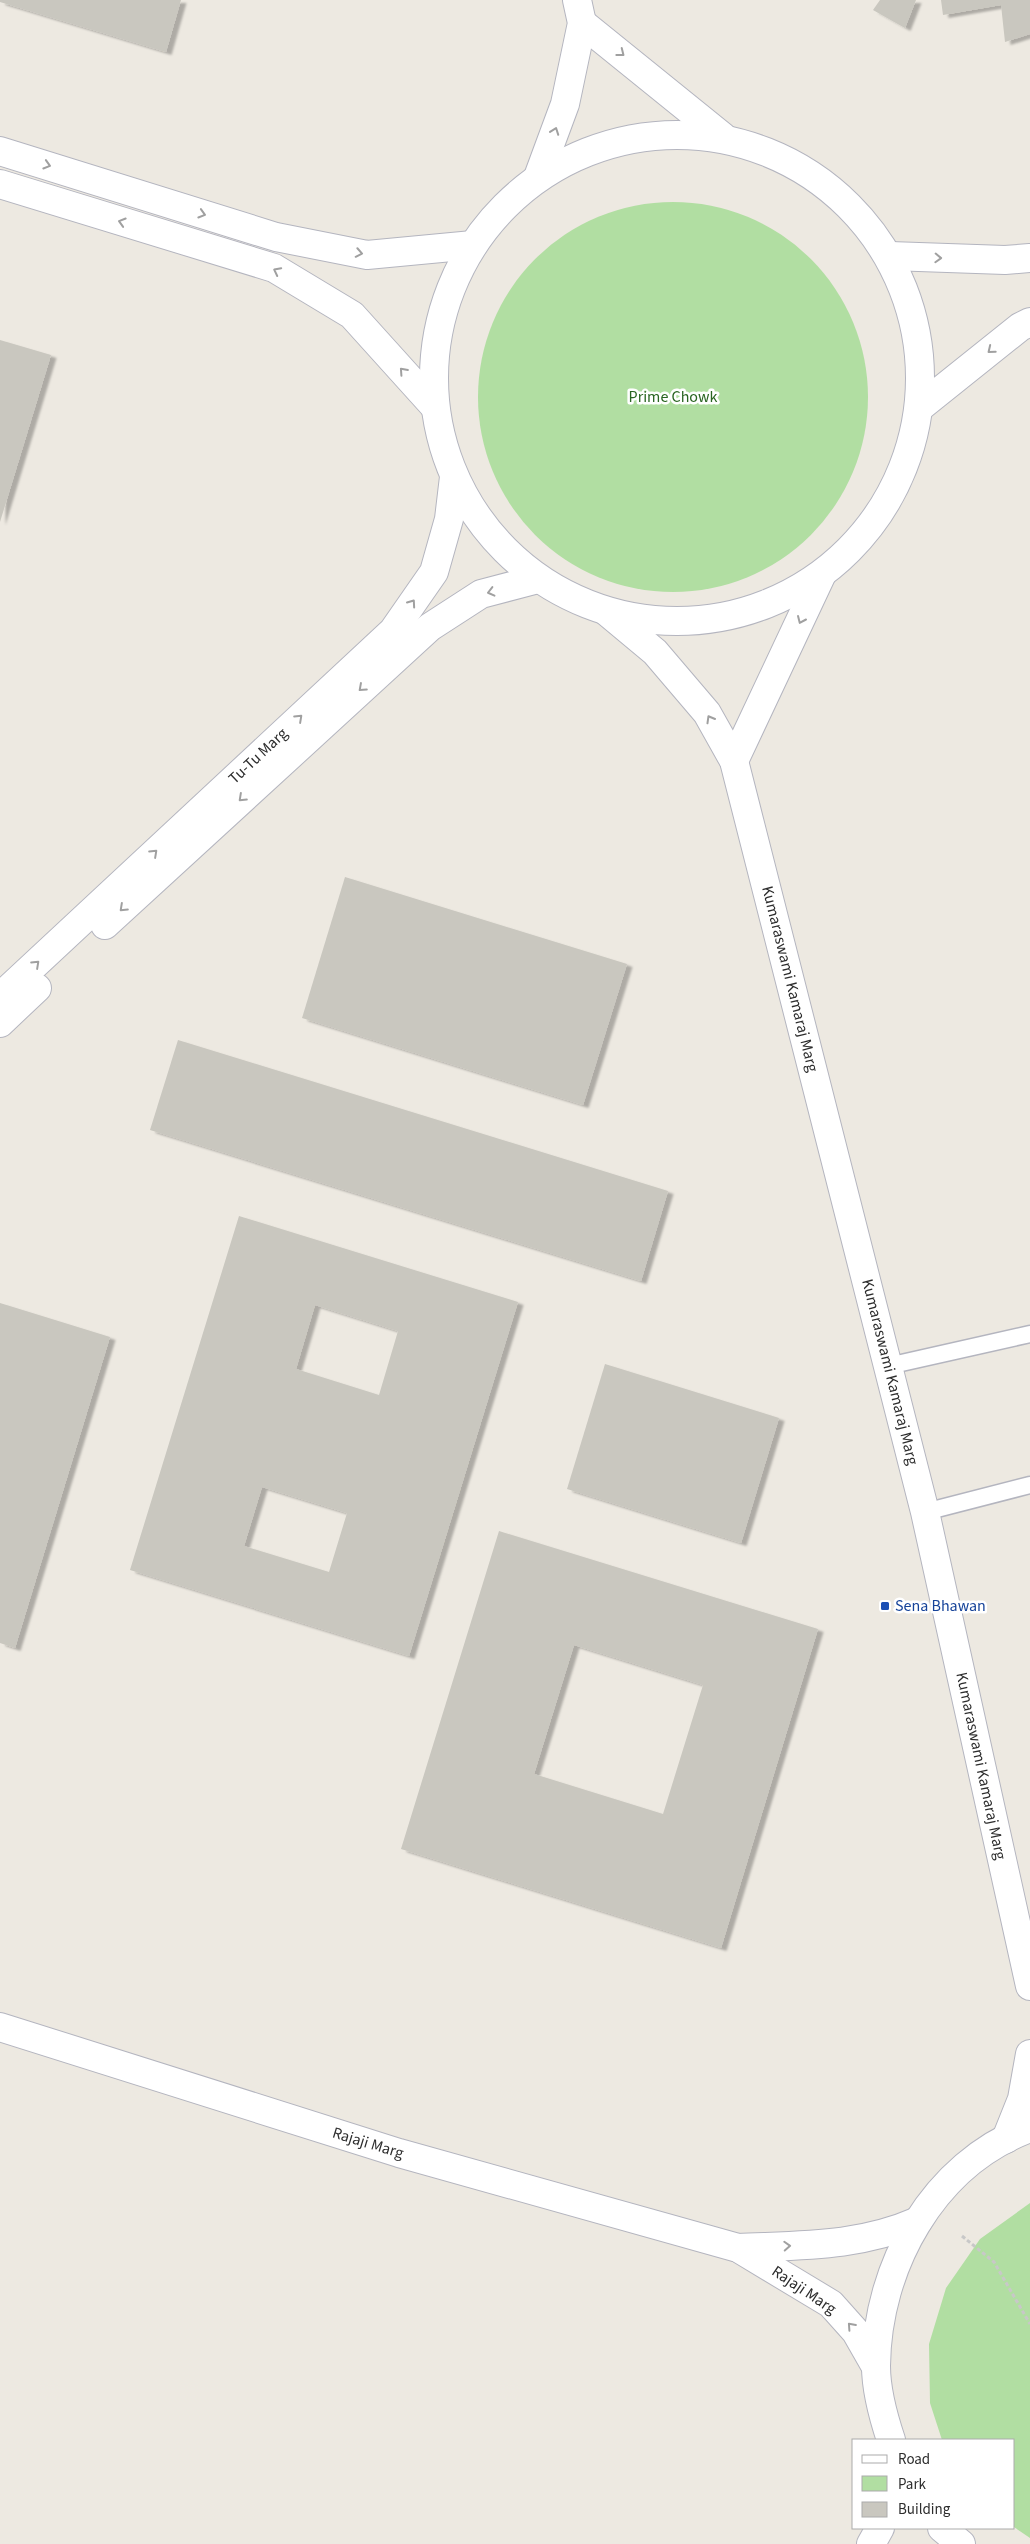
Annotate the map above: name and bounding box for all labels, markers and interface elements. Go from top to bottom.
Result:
one-way arrow [615,47,624,55]
one-way arrow [549,127,559,136]
one-way arrow [42,160,50,170]
one-way arrow [197,208,205,218]
one-way arrow [119,217,127,227]
one-way arrow [355,247,364,258]
one-way arrow [935,253,943,263]
one-way arrow [273,267,282,277]
one-way arrow [987,345,996,354]
one-way arrow [399,367,408,376]
park label: Prime Chowk [629,386,717,408]
one-way arrow [488,586,496,596]
one-way arrow [406,599,415,609]
one-way arrow [796,615,807,624]
one-way arrow [359,683,368,692]
one-way arrow [293,715,302,724]
one-way arrow [707,715,717,724]
street label: Tu-Tu Marg [224,723,292,789]
one-way arrow [239,792,248,801]
one-way arrow [149,850,158,859]
street label: Kumaraswami Kamaraj Marg [756,884,824,1074]
one-way arrow [120,902,129,911]
one-way arrow [30,961,39,970]
street label: Kumaraswami Kamaraj Marg [856,1277,924,1467]
place label: Sena Bhawan [895,1595,986,1617]
marker: Sena Bhawan [879,1600,891,1612]
street label: Kumaraswami Kamaraj Marg [950,1670,1012,1862]
street label: Rajaji Marg [330,2122,406,2164]
one-way arrow [784,2241,791,2251]
street label: Rajaji Marg [767,2260,841,2320]
one-way arrow [848,2323,857,2332]
legend [852,2439,1015,2529]
text: Road [898,2449,930,2470]
text: Park [898,2474,927,2495]
text: Building [898,2499,951,2520]

